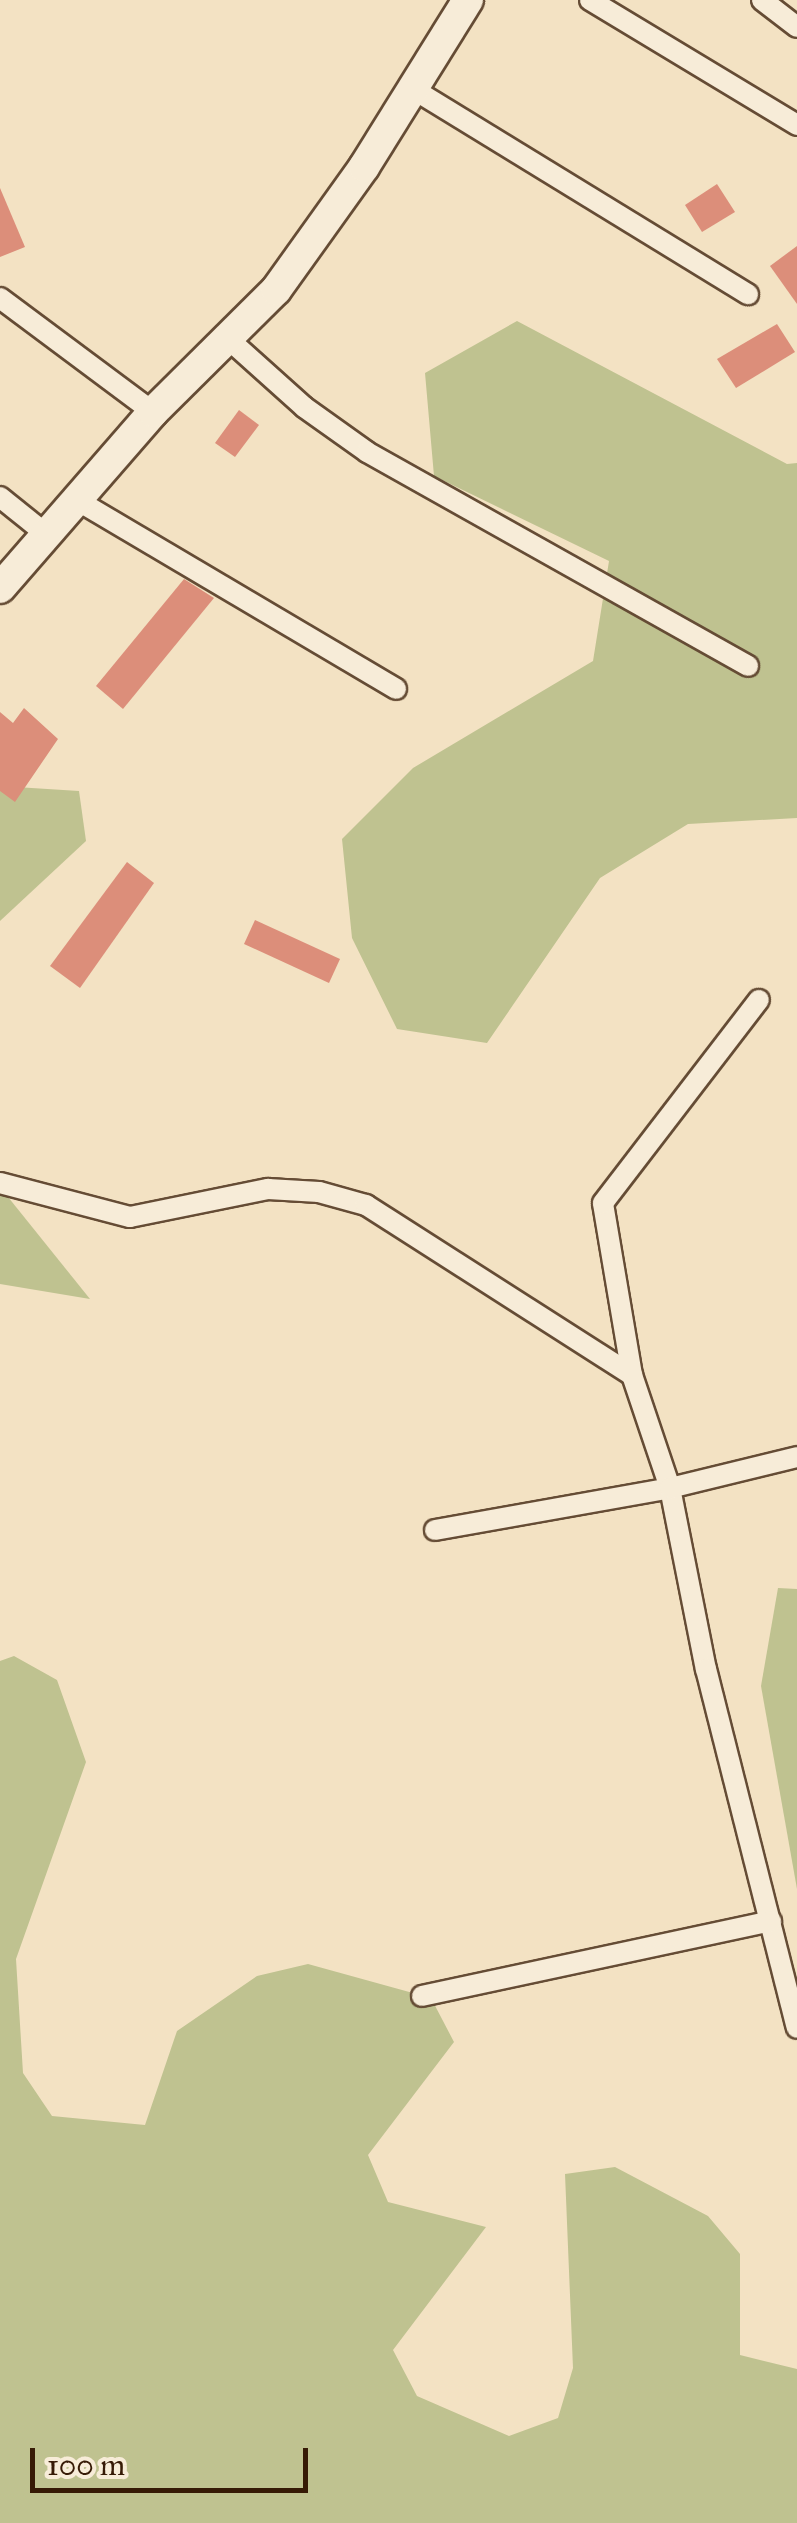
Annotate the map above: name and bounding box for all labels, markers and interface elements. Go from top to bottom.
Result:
scale bar [35,2428,312,2490]
text: 100 m [47,2447,125,2483]

